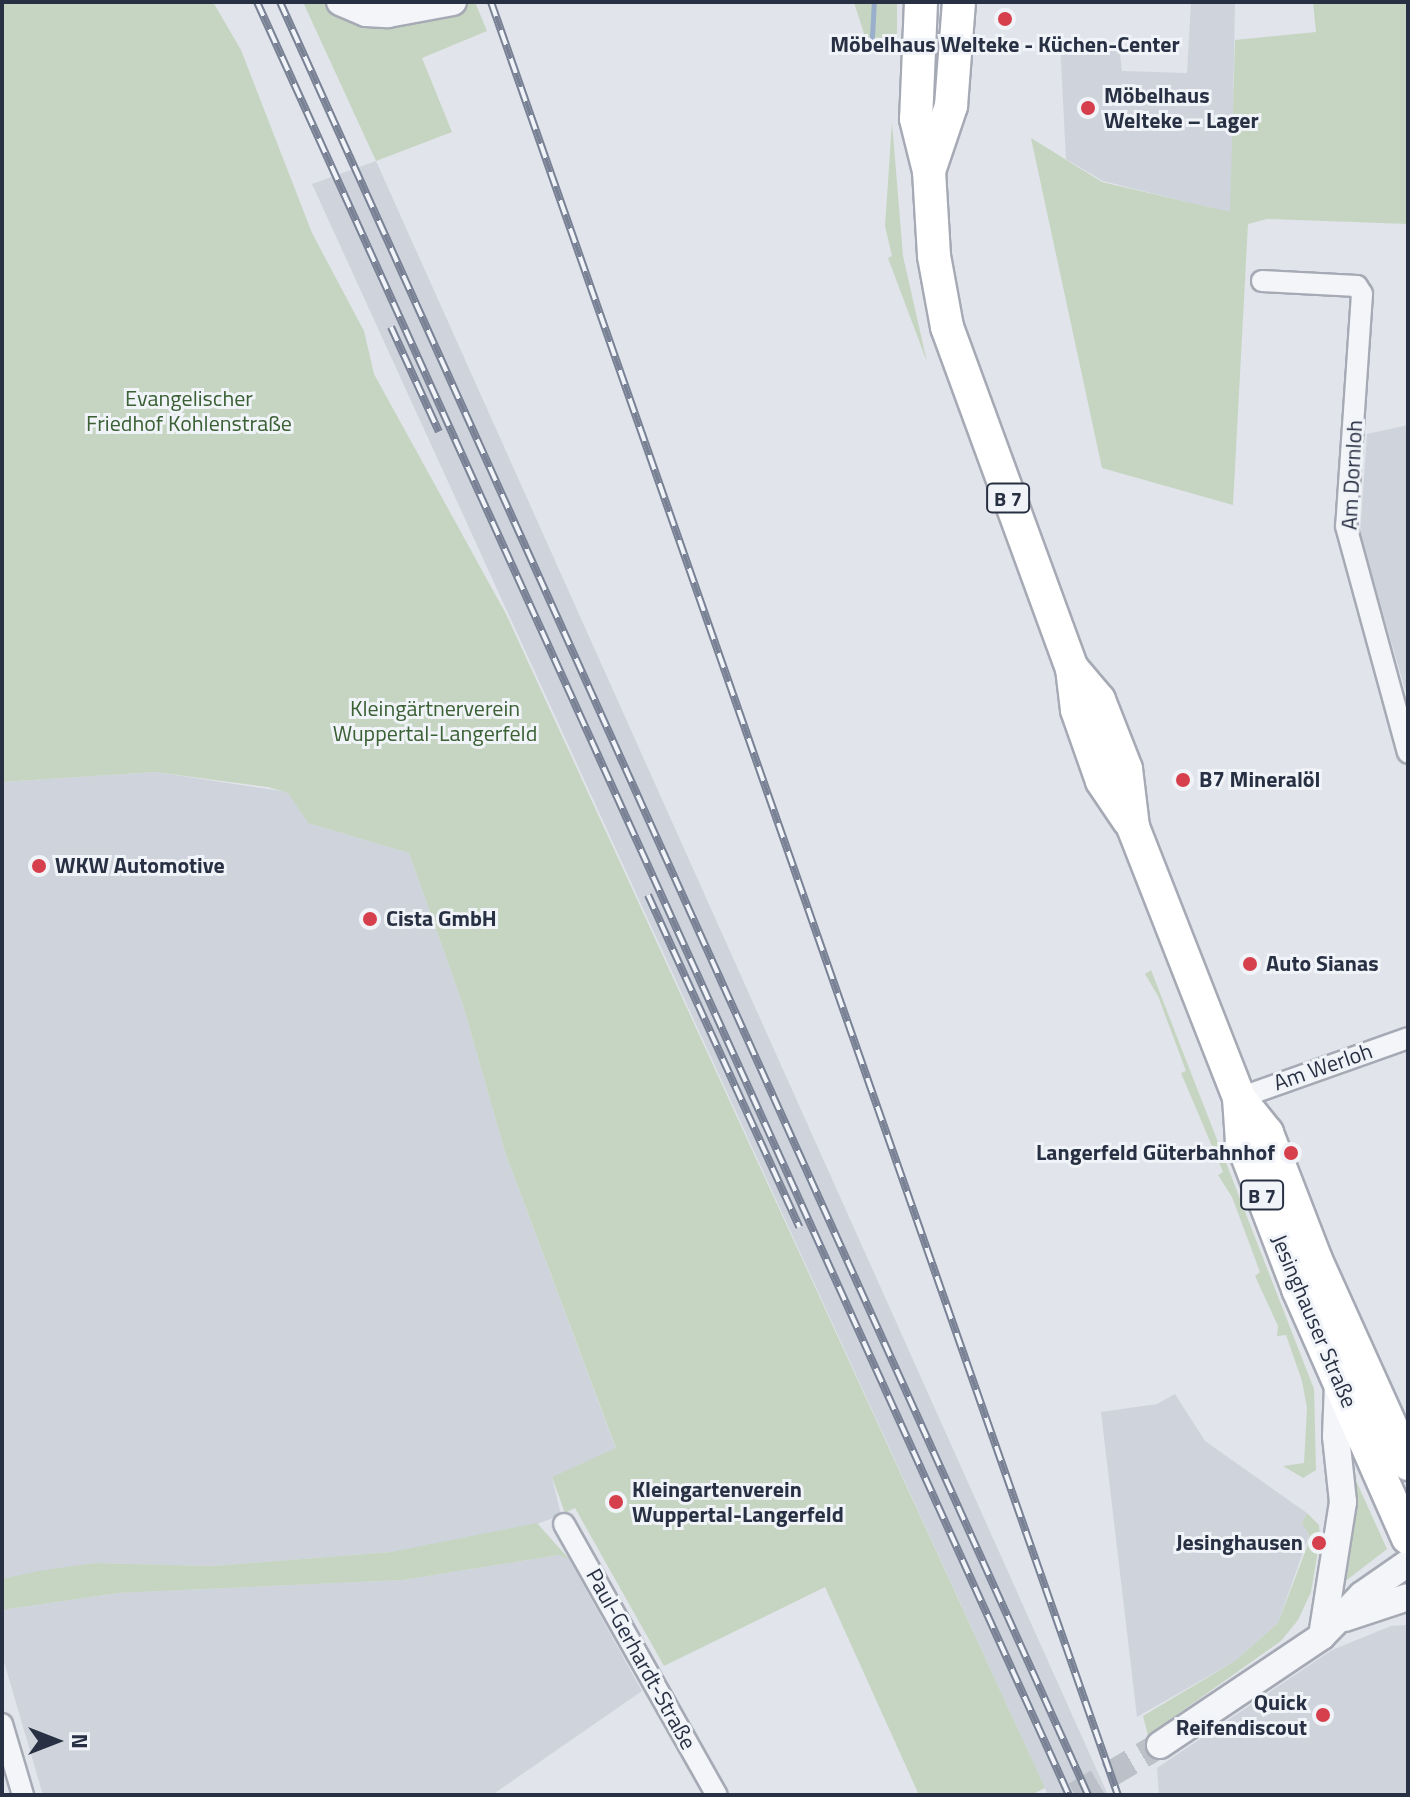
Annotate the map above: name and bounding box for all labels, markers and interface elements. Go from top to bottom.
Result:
marker: Möbelhaus Welteke - Küchen-Center [996,10,1014,28]
place label: Möbelhaus Welteke - Küchen-Center [830,32,1180,58]
place label: Möbelhaus Welteke – Lager [1104,82,1259,134]
marker: Möbelhaus Welteke – Lager [1079,99,1097,117]
park label: Evangelischer Friedhof Kohlenstraße [86,385,292,436]
street label: Am Dornloh [1336,419,1368,531]
road number: B 7 [986,482,1030,514]
park label: Kleingärtnerverein Wuppertal-Langerfeld [333,695,537,746]
place label: B7 Mineralöl [1199,767,1321,793]
marker: B7 Mineralöl [1174,771,1192,789]
place label: WKW Automotive [55,853,225,879]
marker: WKW Automotive [30,857,48,875]
place label: Cista GmbH [386,906,497,932]
marker: Cista GmbH [361,910,379,928]
place label: Auto Sianas [1266,951,1379,977]
marker: Auto Sianas [1241,955,1259,973]
street label: Am Werloh [1270,1038,1376,1096]
place label: Langerfeld Güterbahnhof [1036,1140,1275,1166]
marker: Langerfeld Güterbahnhof [1282,1144,1300,1162]
road number: B 7 [1240,1179,1284,1211]
street label: Jesinghauser Straße [1266,1230,1362,1412]
place label: Kleingartenverein Wuppertal-Langerfeld [632,1476,844,1528]
marker: Kleingartenverein Wuppertal-Langerfeld [607,1493,625,1511]
place label: Jesinghausen [1176,1530,1303,1556]
marker: Jesinghausen [1310,1534,1328,1552]
street label: Paul-Gerhardt-Straße [580,1564,702,1754]
place label: Quick Reifendiscout [1176,1689,1307,1740]
north arrow [16,1701,96,1781]
marker: Quick Reifendiscout [1314,1706,1332,1724]
text: N [63,1733,97,1749]

